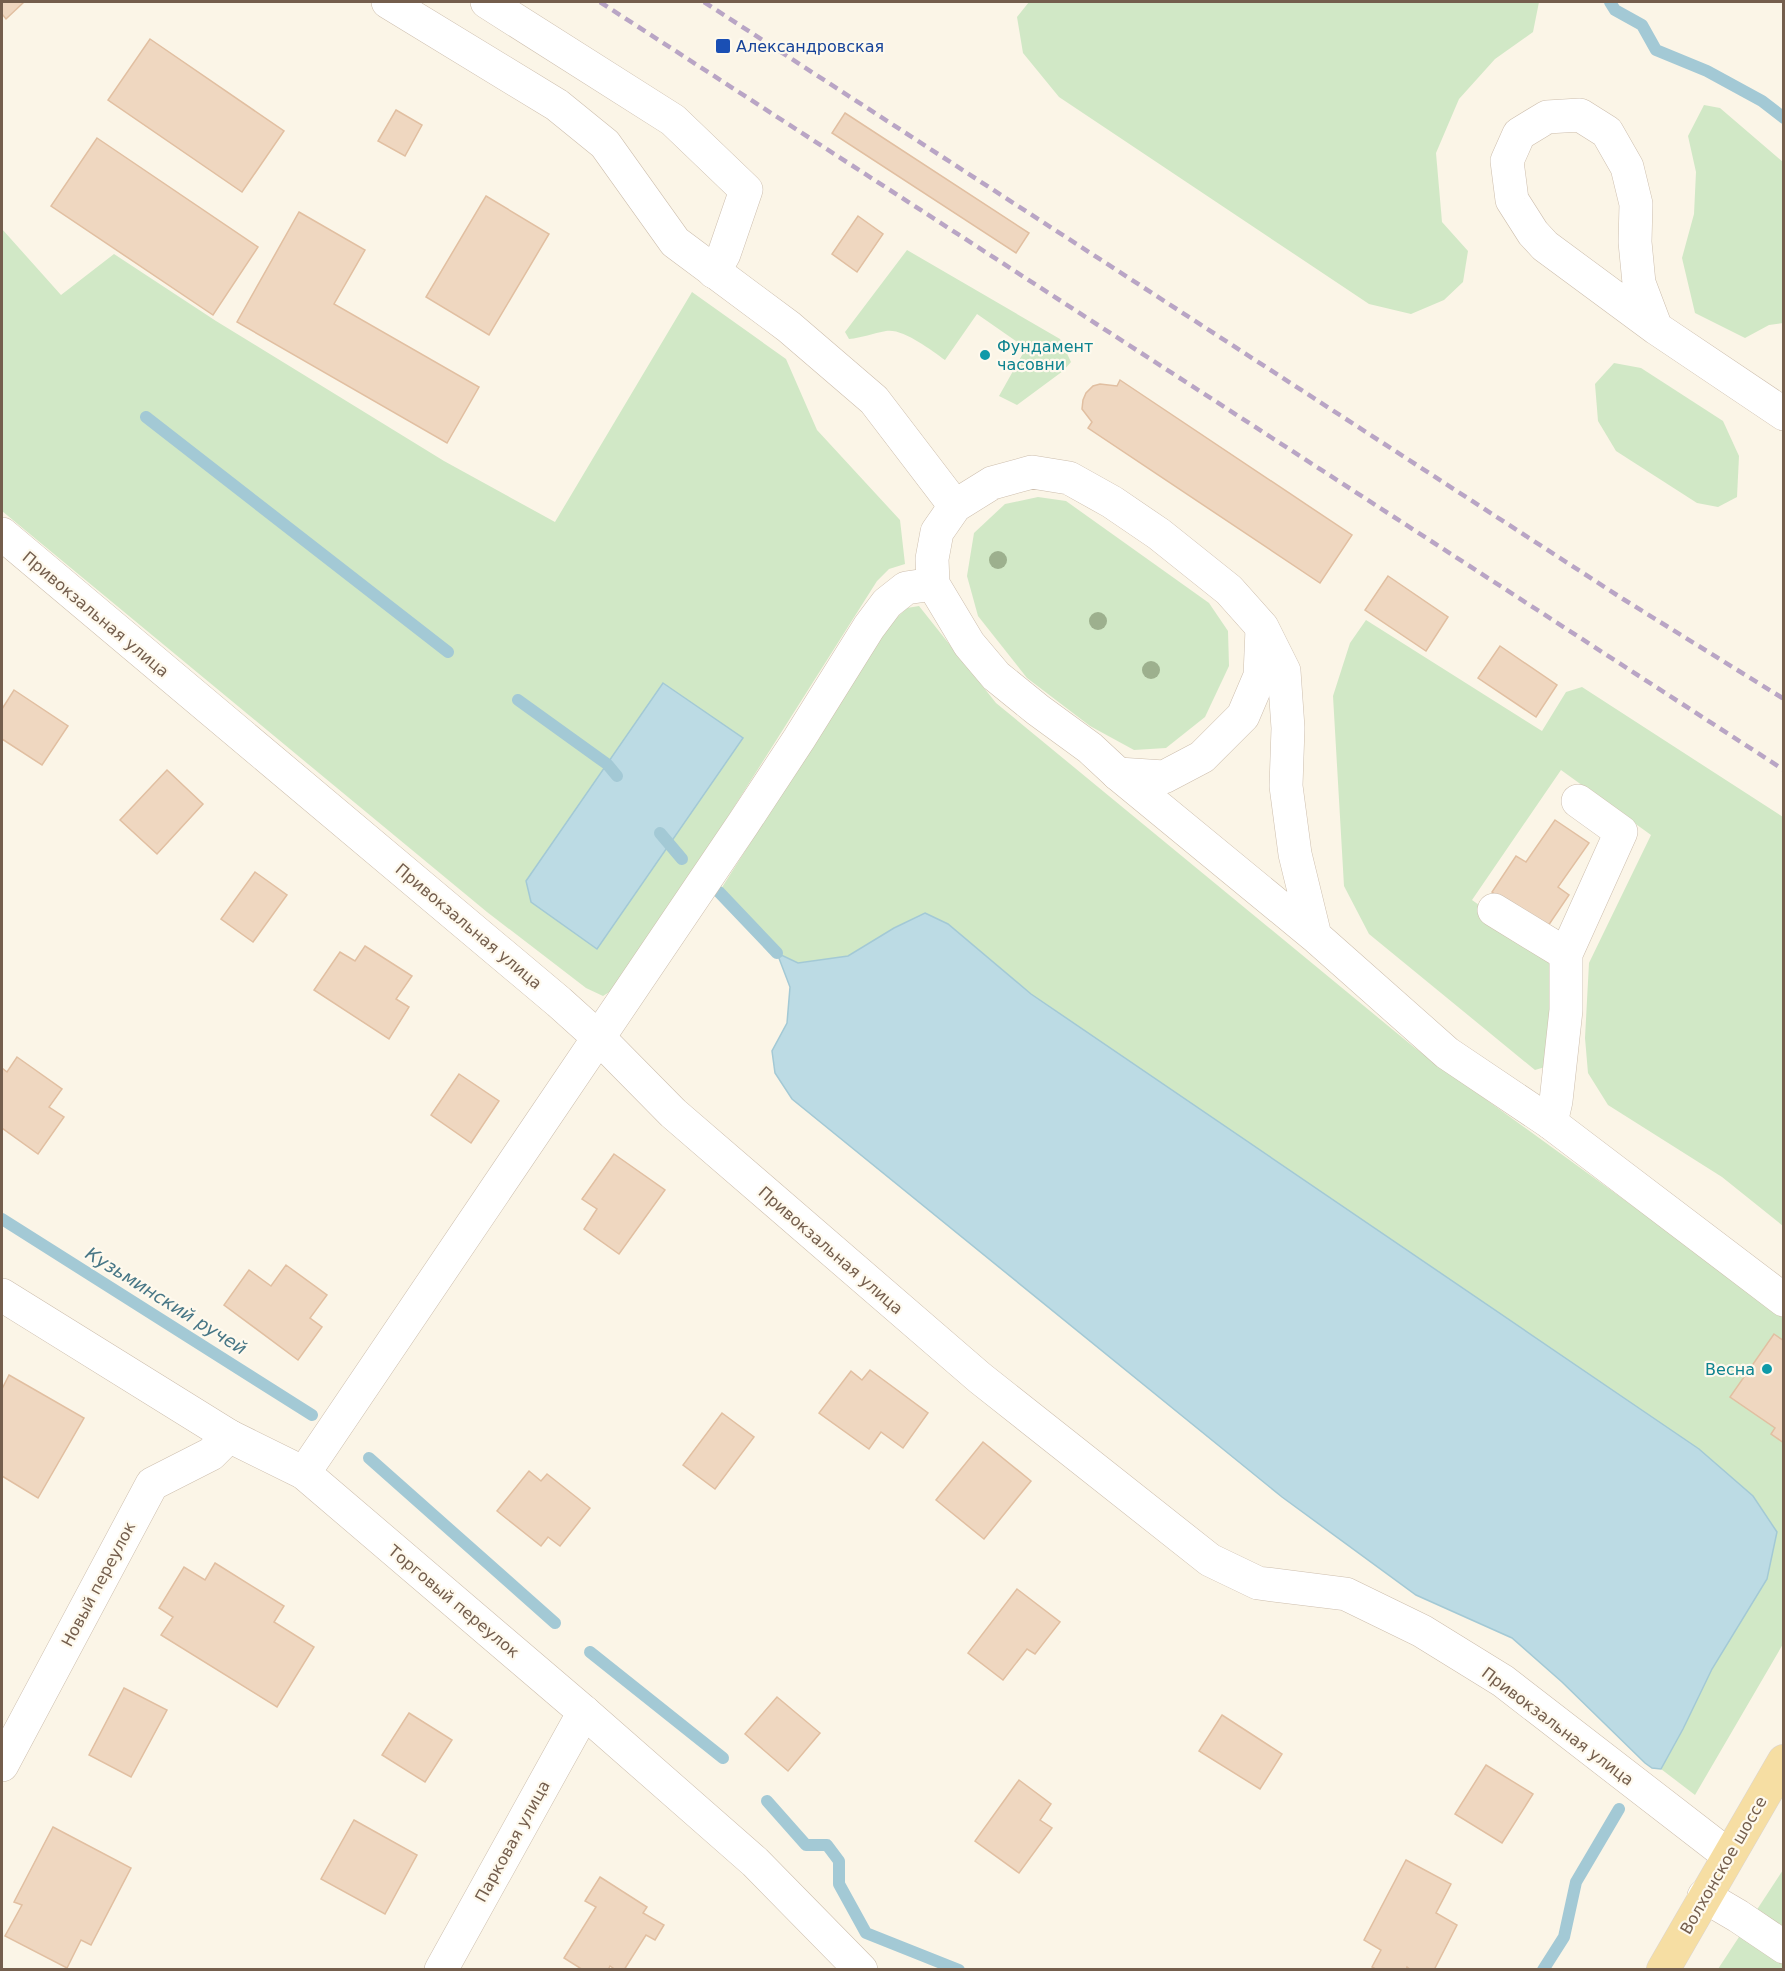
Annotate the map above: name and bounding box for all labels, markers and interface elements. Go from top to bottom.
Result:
marker: Александровская [714,37,732,55]
place label: Александровская [736,37,884,56]
place label: Фундамент часовни [997,337,1093,374]
marker: Фундамент часовни [978,348,992,362]
street label: Привокзальная улица [19,548,173,681]
street label: Привокзальная улица [392,860,546,993]
street label: Привокзальная улица [755,1182,907,1318]
water label: Кузьминский ручей [82,1242,251,1359]
place label: Весна [1705,1360,1755,1379]
marker: Весна [1760,1362,1774,1376]
street label: Новый переулок [57,1518,140,1650]
street label: Торговый переулок [384,1540,523,1662]
street label: Привокзальная улица [1478,1663,1637,1790]
street label: Парковая улица [471,1777,554,1905]
street label: Волхонское шоссе [1676,1793,1771,1937]

